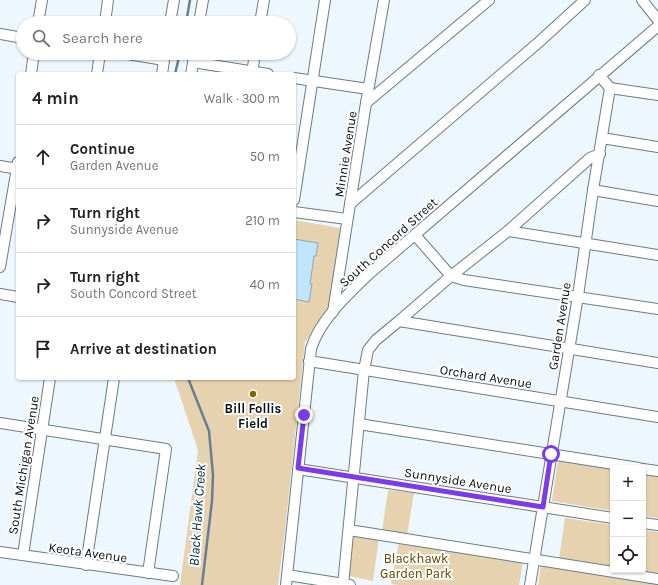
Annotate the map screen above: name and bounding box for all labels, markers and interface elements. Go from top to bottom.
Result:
search box [16,16,296,60]
icon: search [30,27,52,49]
text: Search here [62,29,143,47]
text: 4 min [32,88,79,108]
text: Walk · 300 m [204,91,280,106]
street label: Minnie Avenue [331,110,360,198]
text: Continue [70,140,135,158]
icon: ahead [32,146,54,168]
text: 50 m [250,149,280,164]
text: Garden Avenue [70,158,158,173]
street label: South Concord Street [336,194,440,290]
text: Turn right [70,204,140,222]
icon: right [32,210,54,232]
text: 210 m [245,213,280,228]
text: Sunnyside Avenue [70,222,178,237]
text: Turn right [70,268,140,286]
icon: right [32,274,54,296]
text: 40 m [250,277,280,292]
street label: Garden Avenue [545,281,574,371]
text: South Concord Street [70,286,197,301]
icon: arrive [32,338,54,360]
text: Arrive at destination [70,340,217,358]
street label: Orchard Avenue [439,362,533,391]
marker: Bill Follis Field [248,389,258,399]
street label: South Michigan Avenue [5,394,42,535]
place label: Bill Follis Field [225,401,282,431]
route end [295,406,313,424]
route start [542,445,560,463]
water label: Black Hawk Creek [185,463,210,567]
street label: Sunnyside Avenue [403,465,513,496]
map controls [610,465,646,573]
button: + [610,465,646,501]
button: − [610,501,646,537]
button: locate [610,537,646,573]
street label: Keota Avenue [47,540,129,566]
park label: Blackhawk Garden Park [380,551,452,581]

